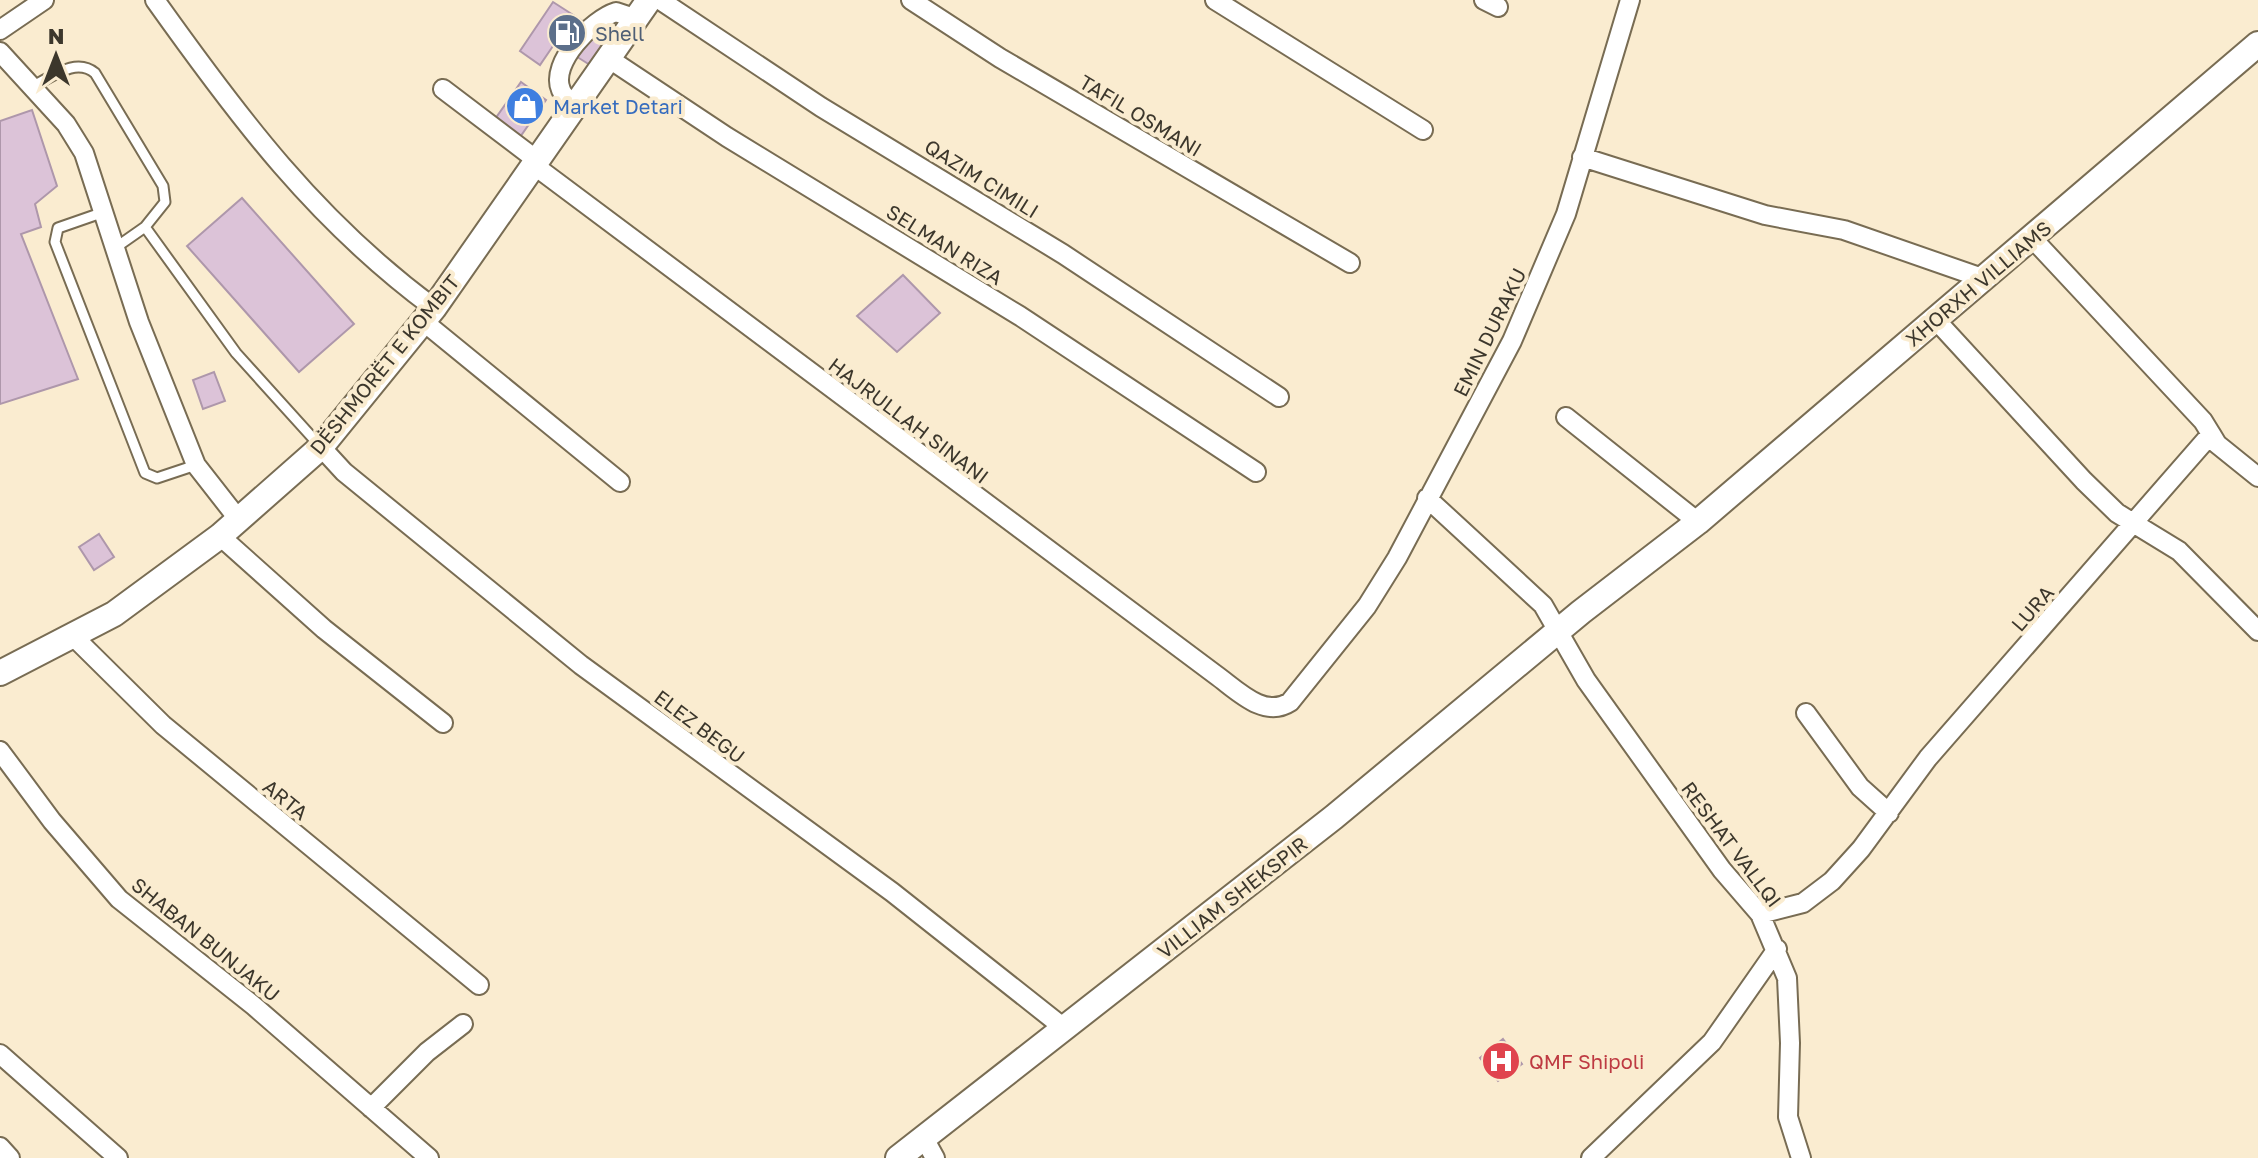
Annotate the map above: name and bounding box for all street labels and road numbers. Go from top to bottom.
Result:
street label: TAFIL OSMANI [1075,69,1207,161]
street label: QAZIM CIMILI [921,133,1043,223]
street label: SELMAN RIZA [882,199,1008,289]
street label: XHORXH VILLIAMS [1900,215,2056,351]
street label: EMIN DURAKU [1448,264,1530,400]
street label: DËSHMORËT E KOMBIT [304,269,464,459]
street label: HAJRULLAH SINANI [824,352,994,488]
street label: LURA [2006,580,2058,636]
street label: ELEZ BEGU [650,684,750,768]
street label: ARTA [259,774,313,824]
street label: RESHAT VALLQI [1677,776,1787,912]
street label: VILLIAM SHEKSPIR [1152,831,1312,963]
street label: SHABAN BUNJAKU [127,872,285,1006]

